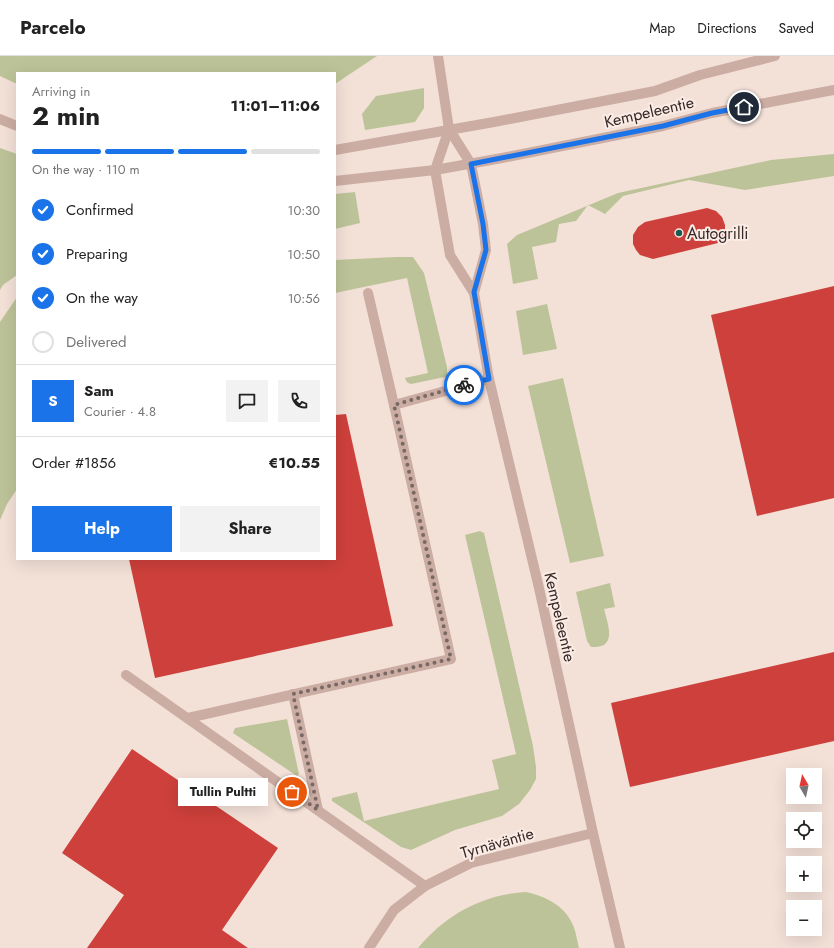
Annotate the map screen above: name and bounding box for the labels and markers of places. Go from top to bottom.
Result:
pin [727,90,761,124]
place label: Autogrilli [687,222,749,245]
marker: Autogrilli [674,228,684,238]
pin [275,775,309,809]
callout: Tullin Pultti [178,778,268,806]

